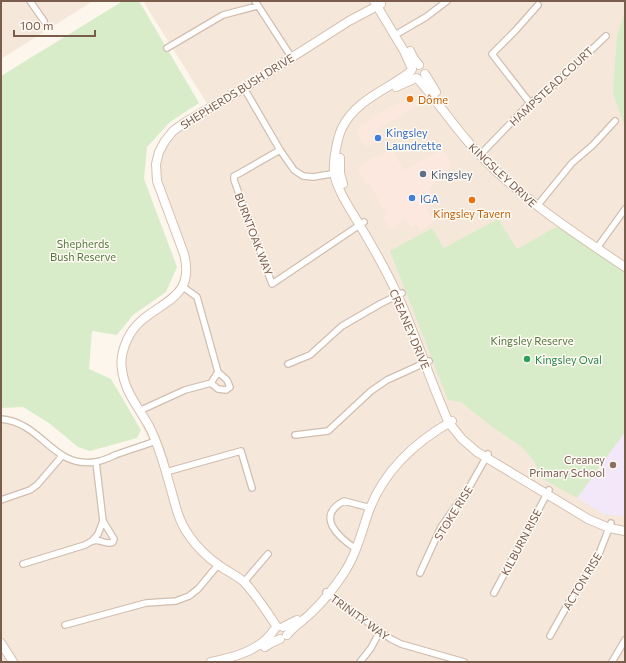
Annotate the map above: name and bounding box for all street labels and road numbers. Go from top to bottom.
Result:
street label: HAMPSTEAD COURT [506,44,596,128]
street label: SHEPHERDS BUSH DRIVE [178,51,296,131]
street label: KINGSLEY DRIVE [466,140,540,210]
street label: BURNTOAK WAY [232,191,276,277]
street label: CREANEY DRIVE [387,287,433,371]
street label: STOKE RISE [431,483,475,543]
street label: KILBURN RISE [498,507,544,577]
street label: ACTON RISE [560,550,604,612]
street label: TRINITY WAY [328,591,392,643]

